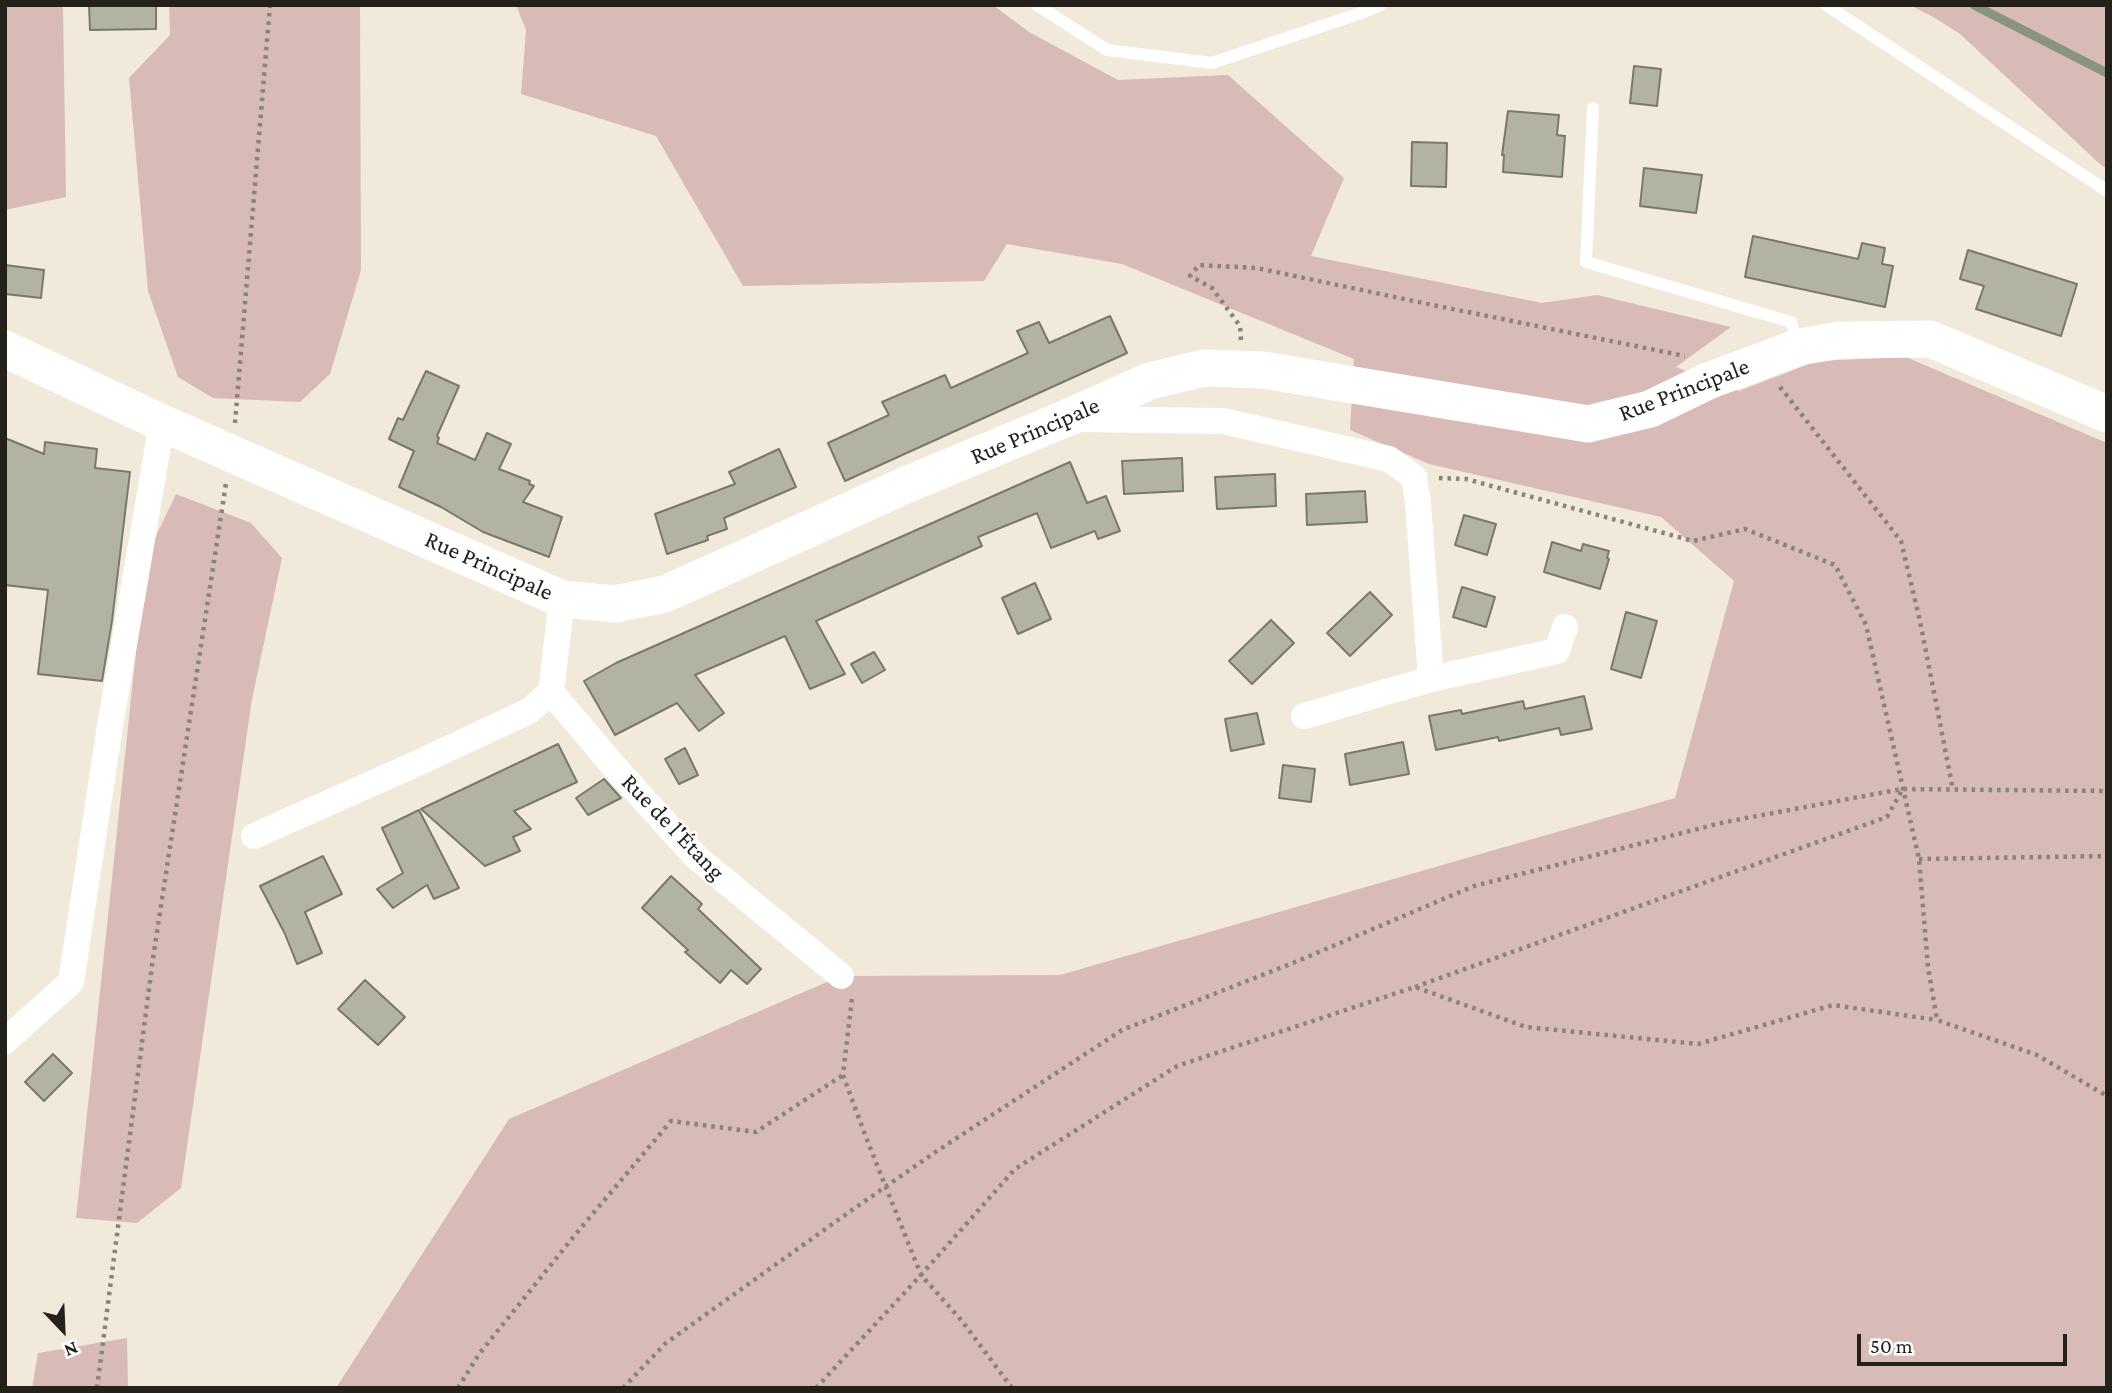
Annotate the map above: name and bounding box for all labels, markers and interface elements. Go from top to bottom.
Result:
street label: Rue Principale [1615,352,1753,428]
street label: Rue Principale [966,391,1104,471]
street label: Rue Principale [420,525,558,607]
street label: Rue de l'Étang [615,768,731,886]
north arrow [28,1295,98,1365]
scale bar [1860,1320,2070,1364]
text: 50 m [1870,1334,1913,1358]
text: N [61,1338,81,1362]

